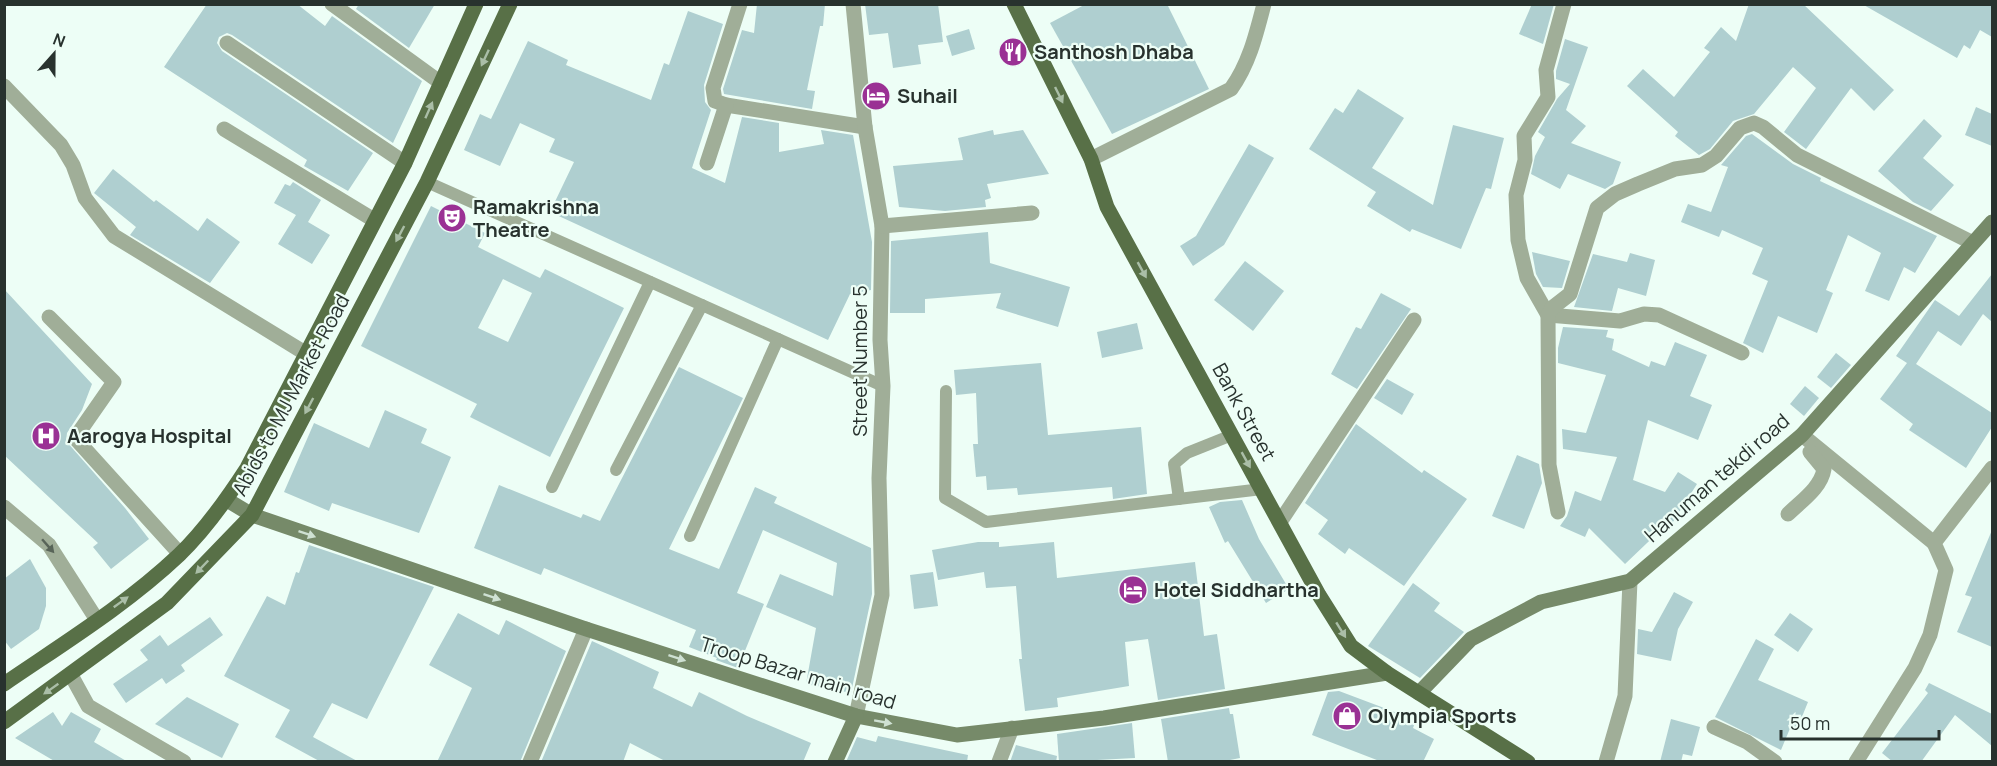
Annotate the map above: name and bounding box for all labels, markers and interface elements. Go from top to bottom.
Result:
north arrow [24,24,84,84]
text: N [50,28,69,52]
restaurant icon: Santhosh Dhaba [997,36,1029,68]
place label: Santhosh Dhaba [1034,38,1194,65]
one-way arrow [481,49,490,66]
hotel icon: Suhail [860,80,892,112]
place label: Suhail [897,82,958,109]
one-way arrow [1054,86,1063,103]
one-way arrow [424,101,433,118]
place label: Ramakrishna Theatre [473,193,599,243]
theatre icon: Ramakrishna Theatre [436,202,468,234]
one-way arrow [395,226,405,243]
one-way arrow [1137,262,1147,279]
street label: Street Number 5 [846,285,873,437]
street label: Abids to MJ Market Road [226,289,355,500]
street label: Bank Street [1206,358,1282,465]
one-way arrow [304,398,314,415]
street label: Hanuman tekdi road [1638,407,1795,548]
hospital icon: Aarogya Hospital [30,420,62,452]
place label: Aarogya Hospital [67,422,232,449]
one-way arrow [1241,452,1251,469]
one-way arrow [298,530,316,539]
one-way arrow [41,538,54,553]
one-way arrow [195,559,209,573]
hotel icon: Hotel Siddhartha [1117,574,1149,606]
place label: Hotel Siddhartha [1154,576,1319,603]
one-way arrow [483,593,501,602]
one-way arrow [113,596,129,608]
one-way arrow [1335,622,1346,638]
street label: Troop Bazar main road [697,630,899,715]
one-way arrow [668,654,686,664]
one-way arrow [43,683,59,695]
shop icon: Olympia Sports [1331,700,1363,732]
place label: Olympia Sports [1368,702,1517,729]
scale bar [1781,703,1938,741]
text: 50 m [1790,711,1830,735]
one-way arrow [874,717,893,726]

